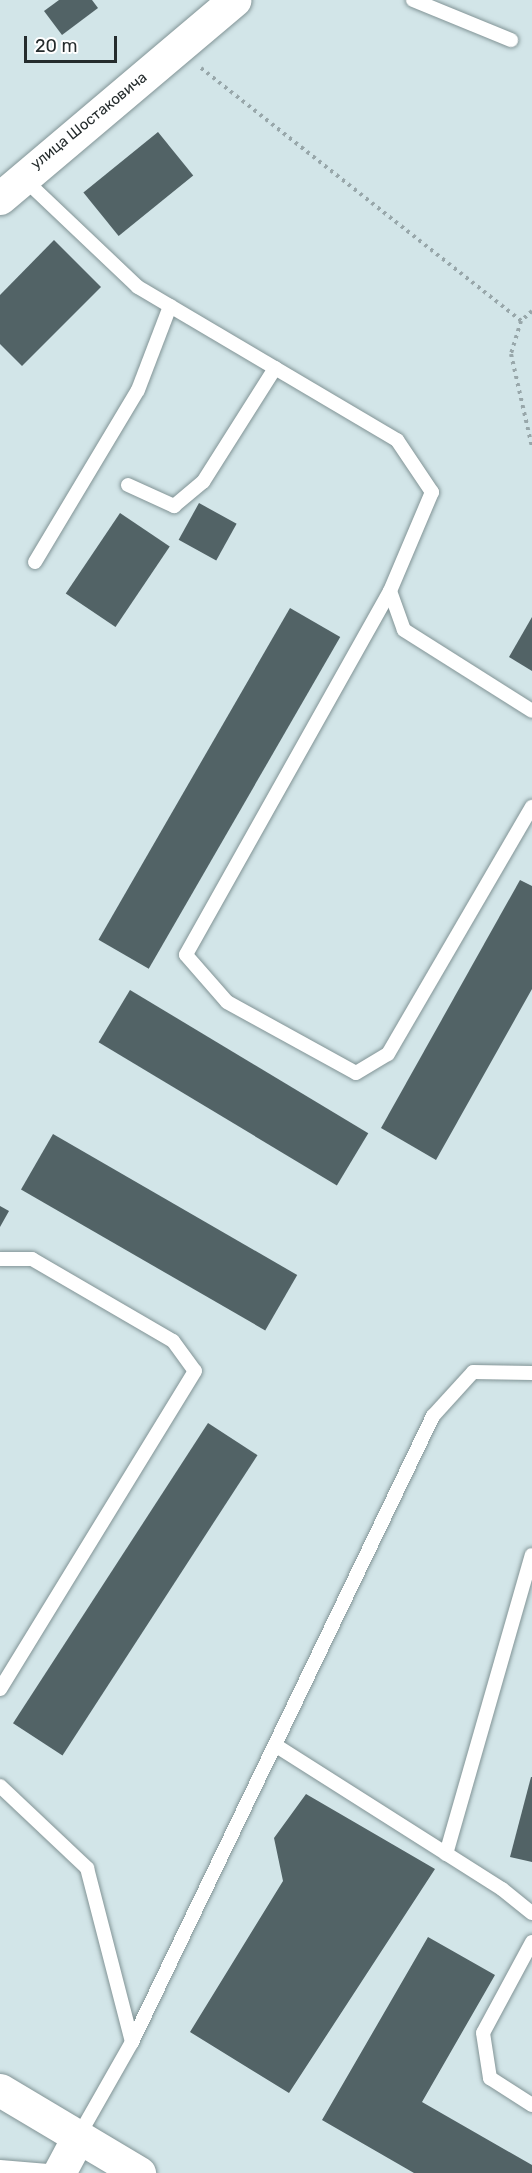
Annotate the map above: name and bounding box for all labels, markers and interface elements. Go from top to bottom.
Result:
scale bar [27,24,120,62]
text: 20 m [35,35,77,57]
street label: улица Шостаковича [27,69,151,173]

